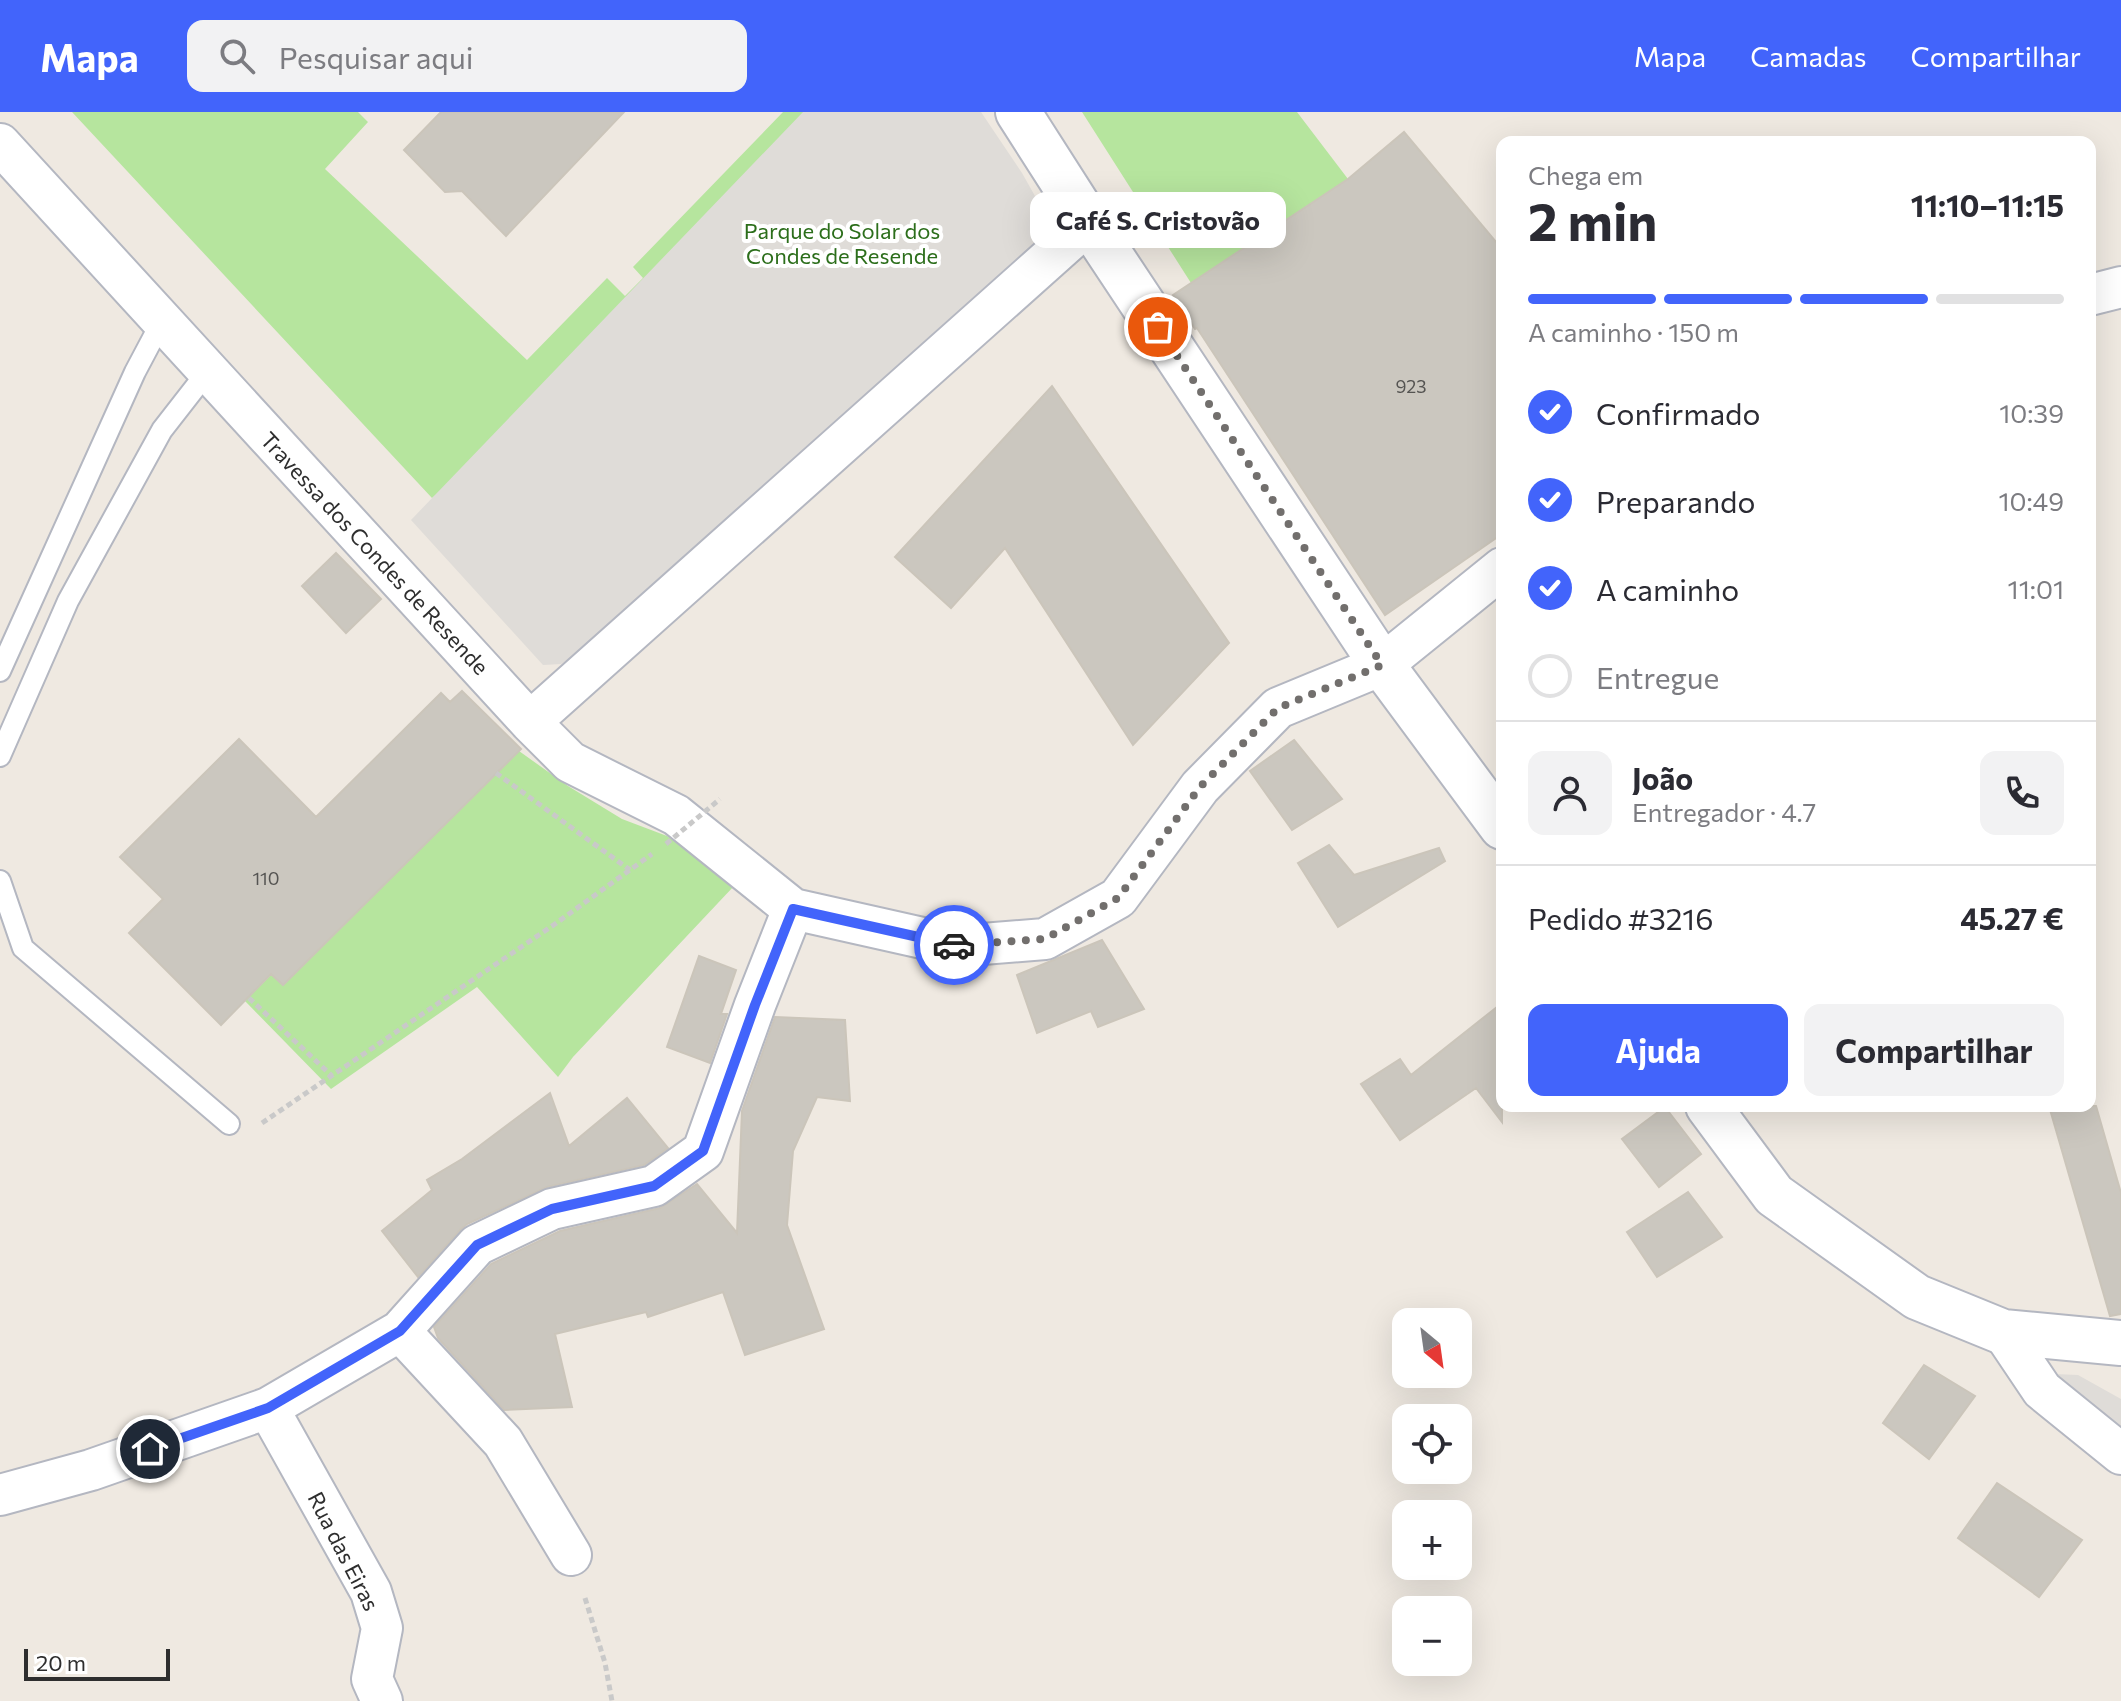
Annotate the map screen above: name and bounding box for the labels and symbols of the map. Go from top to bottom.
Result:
callout: Café S. Cristovão [1030,191,1286,247]
park label: Parque do Solar dos Condes de Resende [744,217,940,269]
pin [1124,293,1192,361]
house number: 923 [1395,375,1427,397]
street label: Travessa dos Condes de Resende [255,426,495,680]
house number: 110 [252,867,280,889]
courier [914,905,994,985]
north arrow [1392,1308,1472,1388]
pin [116,1415,184,1483]
street label: Rua das Eiras [302,1487,386,1615]
scale bar [24,1645,170,1681]

